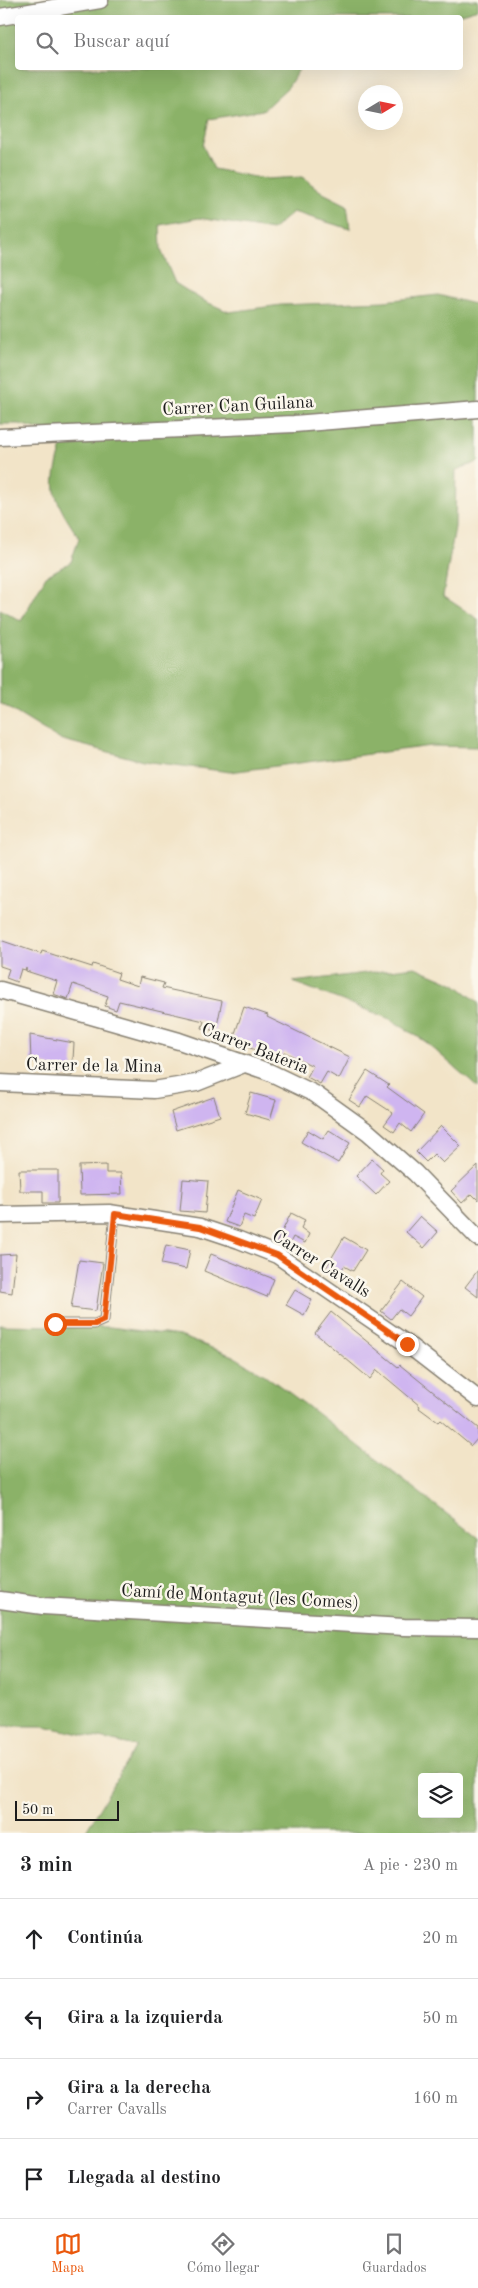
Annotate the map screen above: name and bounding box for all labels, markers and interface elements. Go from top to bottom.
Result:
search box [15,15,463,70]
icon: search [33,29,61,57]
text: Buscar aquí [73,33,169,52]
north arrow [358,85,403,130]
street label: Carrer Can Guilana [162,393,314,419]
street label: Carrer Bateria [199,1020,311,1078]
street label: Carrer de la Mina [26,1056,162,1076]
street label: Carrer Cavalls [269,1227,373,1301]
route start [44,1313,67,1336]
route end [396,1333,419,1356]
street label: Camí de Montagut (les Comes) [121,1581,359,1612]
map controls [418,1773,463,1818]
button: layers [418,1773,463,1818]
scale bar [15,1798,119,1821]
text: 50 m [22,1803,53,1817]
text: 3 min [20,1855,73,1876]
text: A pie · 230 m [363,1858,458,1874]
icon: ahead [20,1925,48,1953]
text: Continúa [67,1929,143,1948]
text: 20 m [422,1931,458,1947]
icon: left [20,2005,48,2033]
text: Gira a la izquierda [67,2009,223,2028]
text: 50 m [422,2011,458,2027]
text: Gira a la derecha [67,2079,211,2098]
icon: right [20,2085,48,2113]
text: 160 m [413,2091,458,2107]
text: Carrer Cavalls [67,2102,167,2118]
icon: arrive [20,2165,48,2193]
text: Llegada al destino [67,2169,221,2188]
tab: Mapa [51,2230,84,2277]
tab: Cómo llegar [187,2230,259,2277]
tab: Guardados [362,2230,427,2277]

